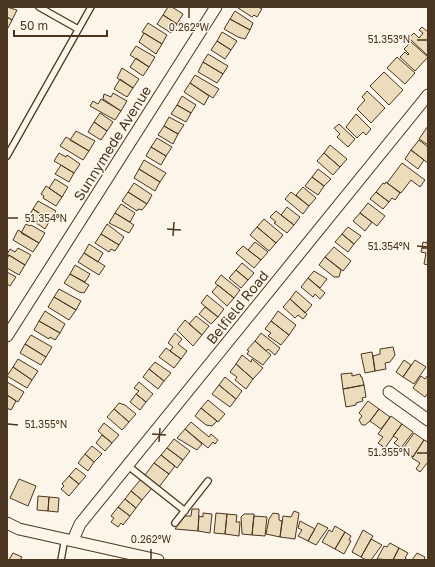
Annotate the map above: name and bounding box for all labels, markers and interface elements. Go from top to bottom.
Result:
scale bar [14,12,107,38]
text: 50 m [20,18,48,33]
text: 0.262°W [169,21,210,33]
text: 51.353°N [368,33,410,45]
street label: Sunnymede Avenue [70,82,154,204]
text: 51.354°N [25,212,67,224]
text: 51.354°N [368,240,410,252]
street label: Belfield Road [202,267,272,347]
text: 51.355°N [25,418,67,430]
text: 51.355°N [368,446,410,458]
text: 0.262°W [131,533,172,545]

